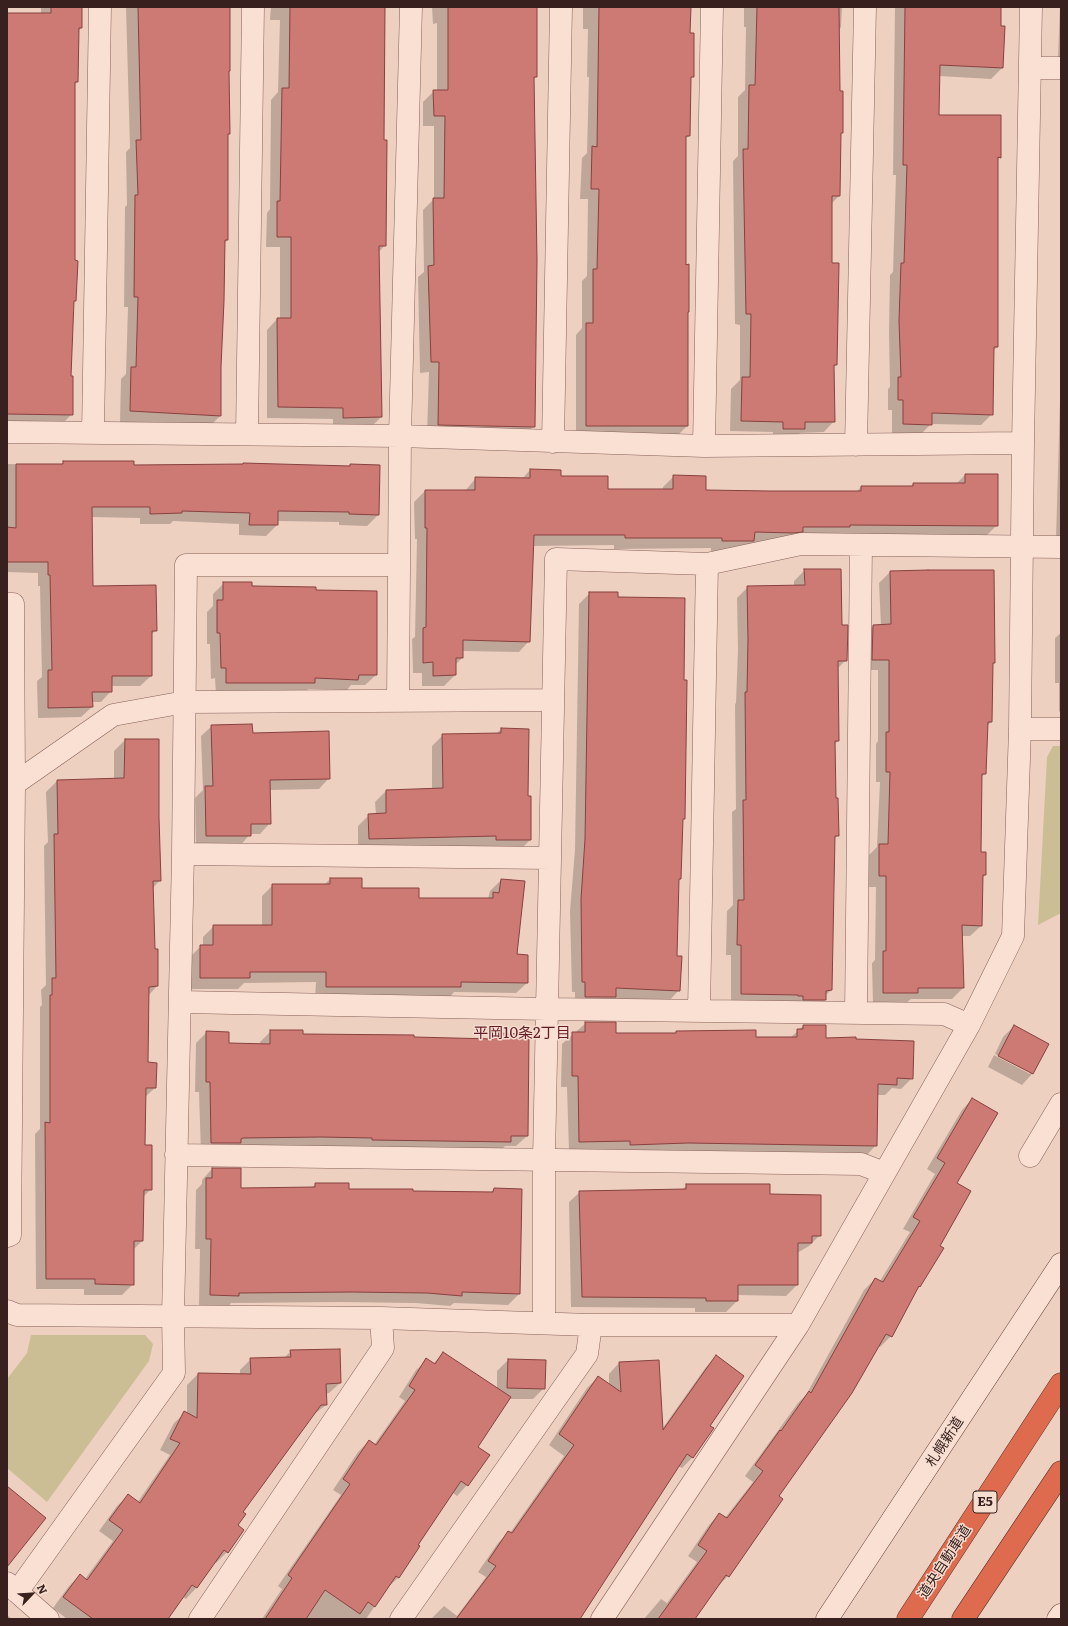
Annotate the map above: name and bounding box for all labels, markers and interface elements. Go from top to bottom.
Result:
district label: 平岡10条2丁目 [473,1025,571,1043]
street label: 札幌新道 [923,1414,967,1470]
road number: E5 [973,1491,997,1513]
street label: 道央自動車道 [915,1522,975,1602]
north arrow [12,1574,52,1614]
text: N [34,1581,52,1596]

